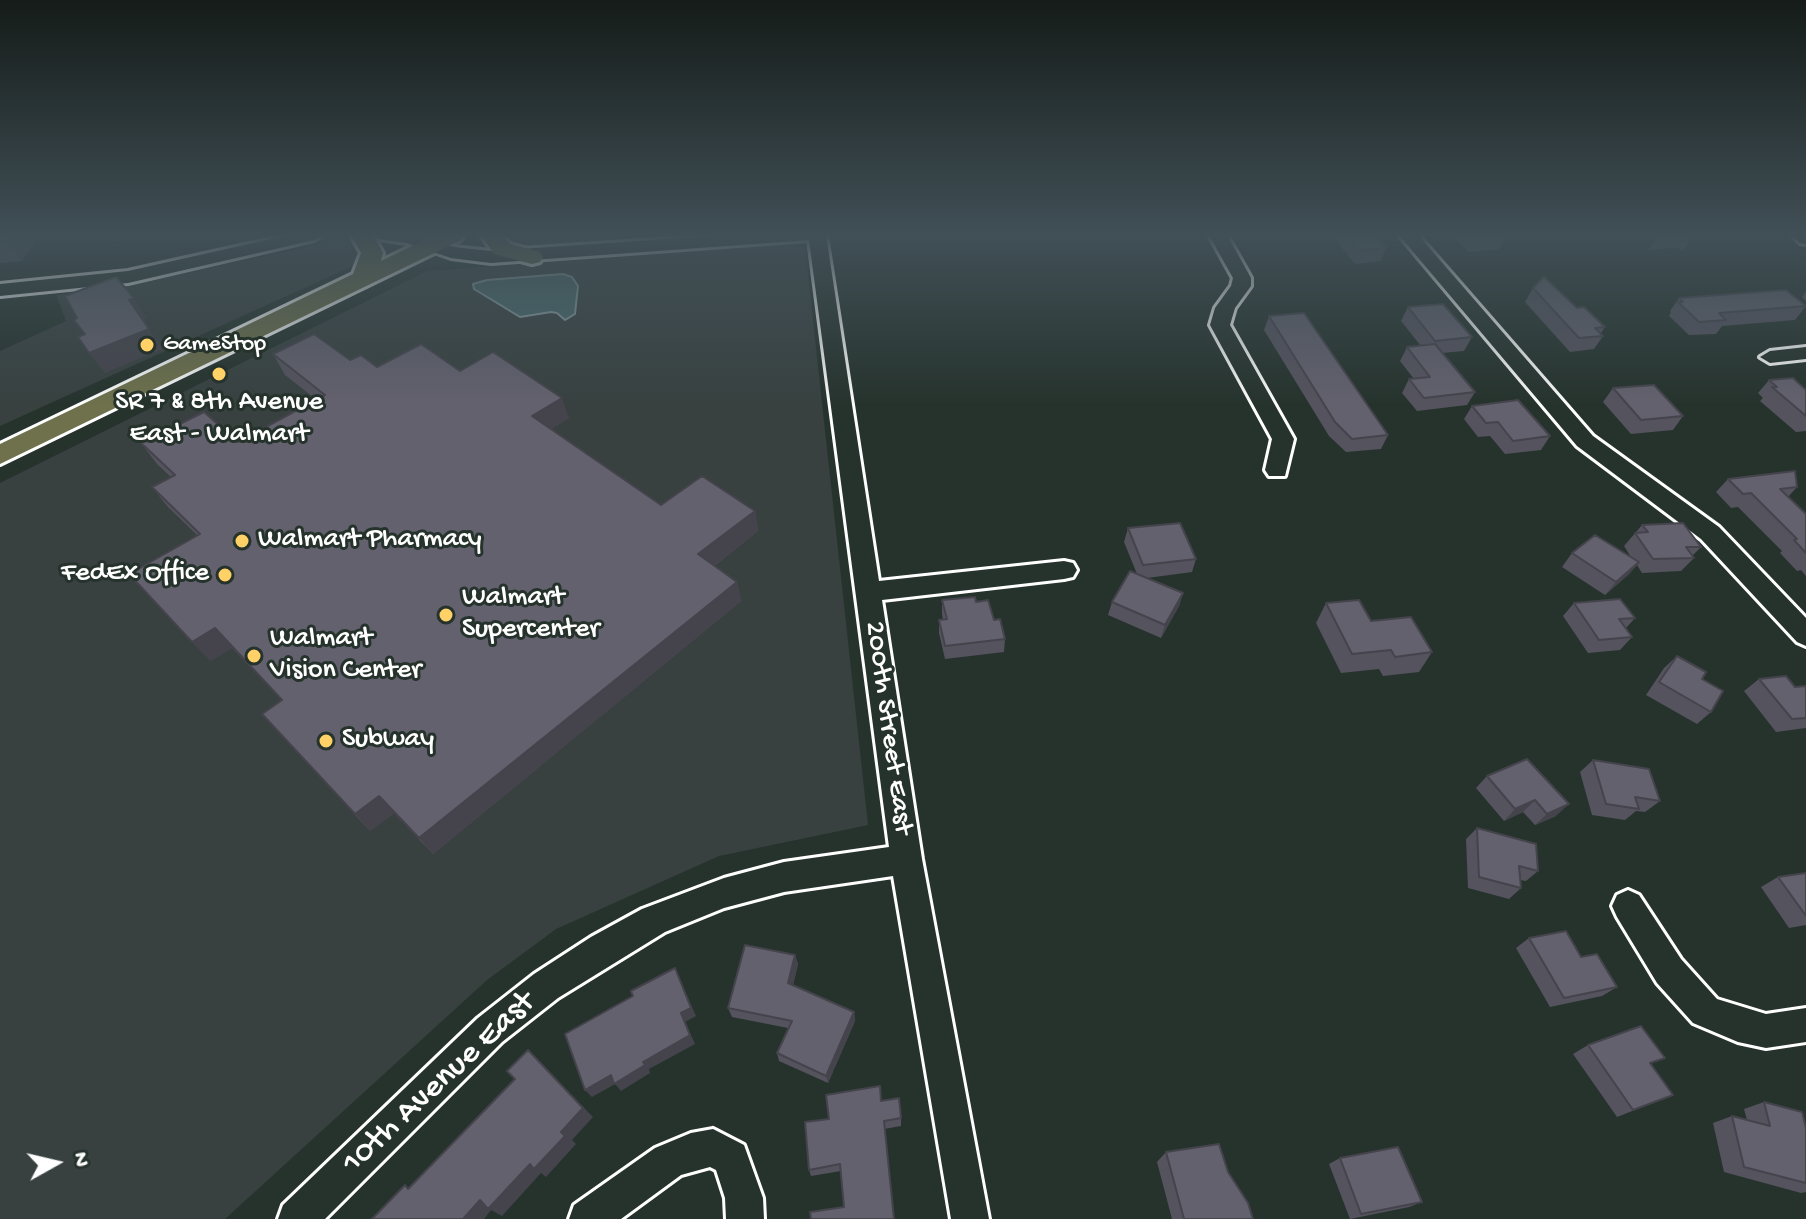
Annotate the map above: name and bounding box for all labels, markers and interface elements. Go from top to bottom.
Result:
place label: GameStop [163,331,266,359]
marker: GameStop [138,336,156,354]
marker: SR 7 & 8th Avenue East - Walmart [210,365,228,383]
place label: SR 7 & 8th Avenue East - Walmart [115,387,323,453]
place label: Walmart Pharmacy [258,524,482,558]
marker: Walmart Pharmacy [233,532,251,550]
place label: FedEx Office [61,558,209,592]
marker: FedEx Office [216,566,234,584]
place label: Walmart Supercenter [462,582,599,648]
marker: Walmart Supercenter [437,606,455,624]
street label: 200th Street East [855,619,919,837]
place label: Walmart Vision Center [270,623,421,689]
marker: Walmart Vision Center [245,647,263,665]
place label: Subway [342,724,434,758]
marker: Subway [317,732,335,750]
street label: 10th Avenue East [335,984,545,1184]
north arrow [16,1123,96,1203]
text: N [66,1151,94,1169]

